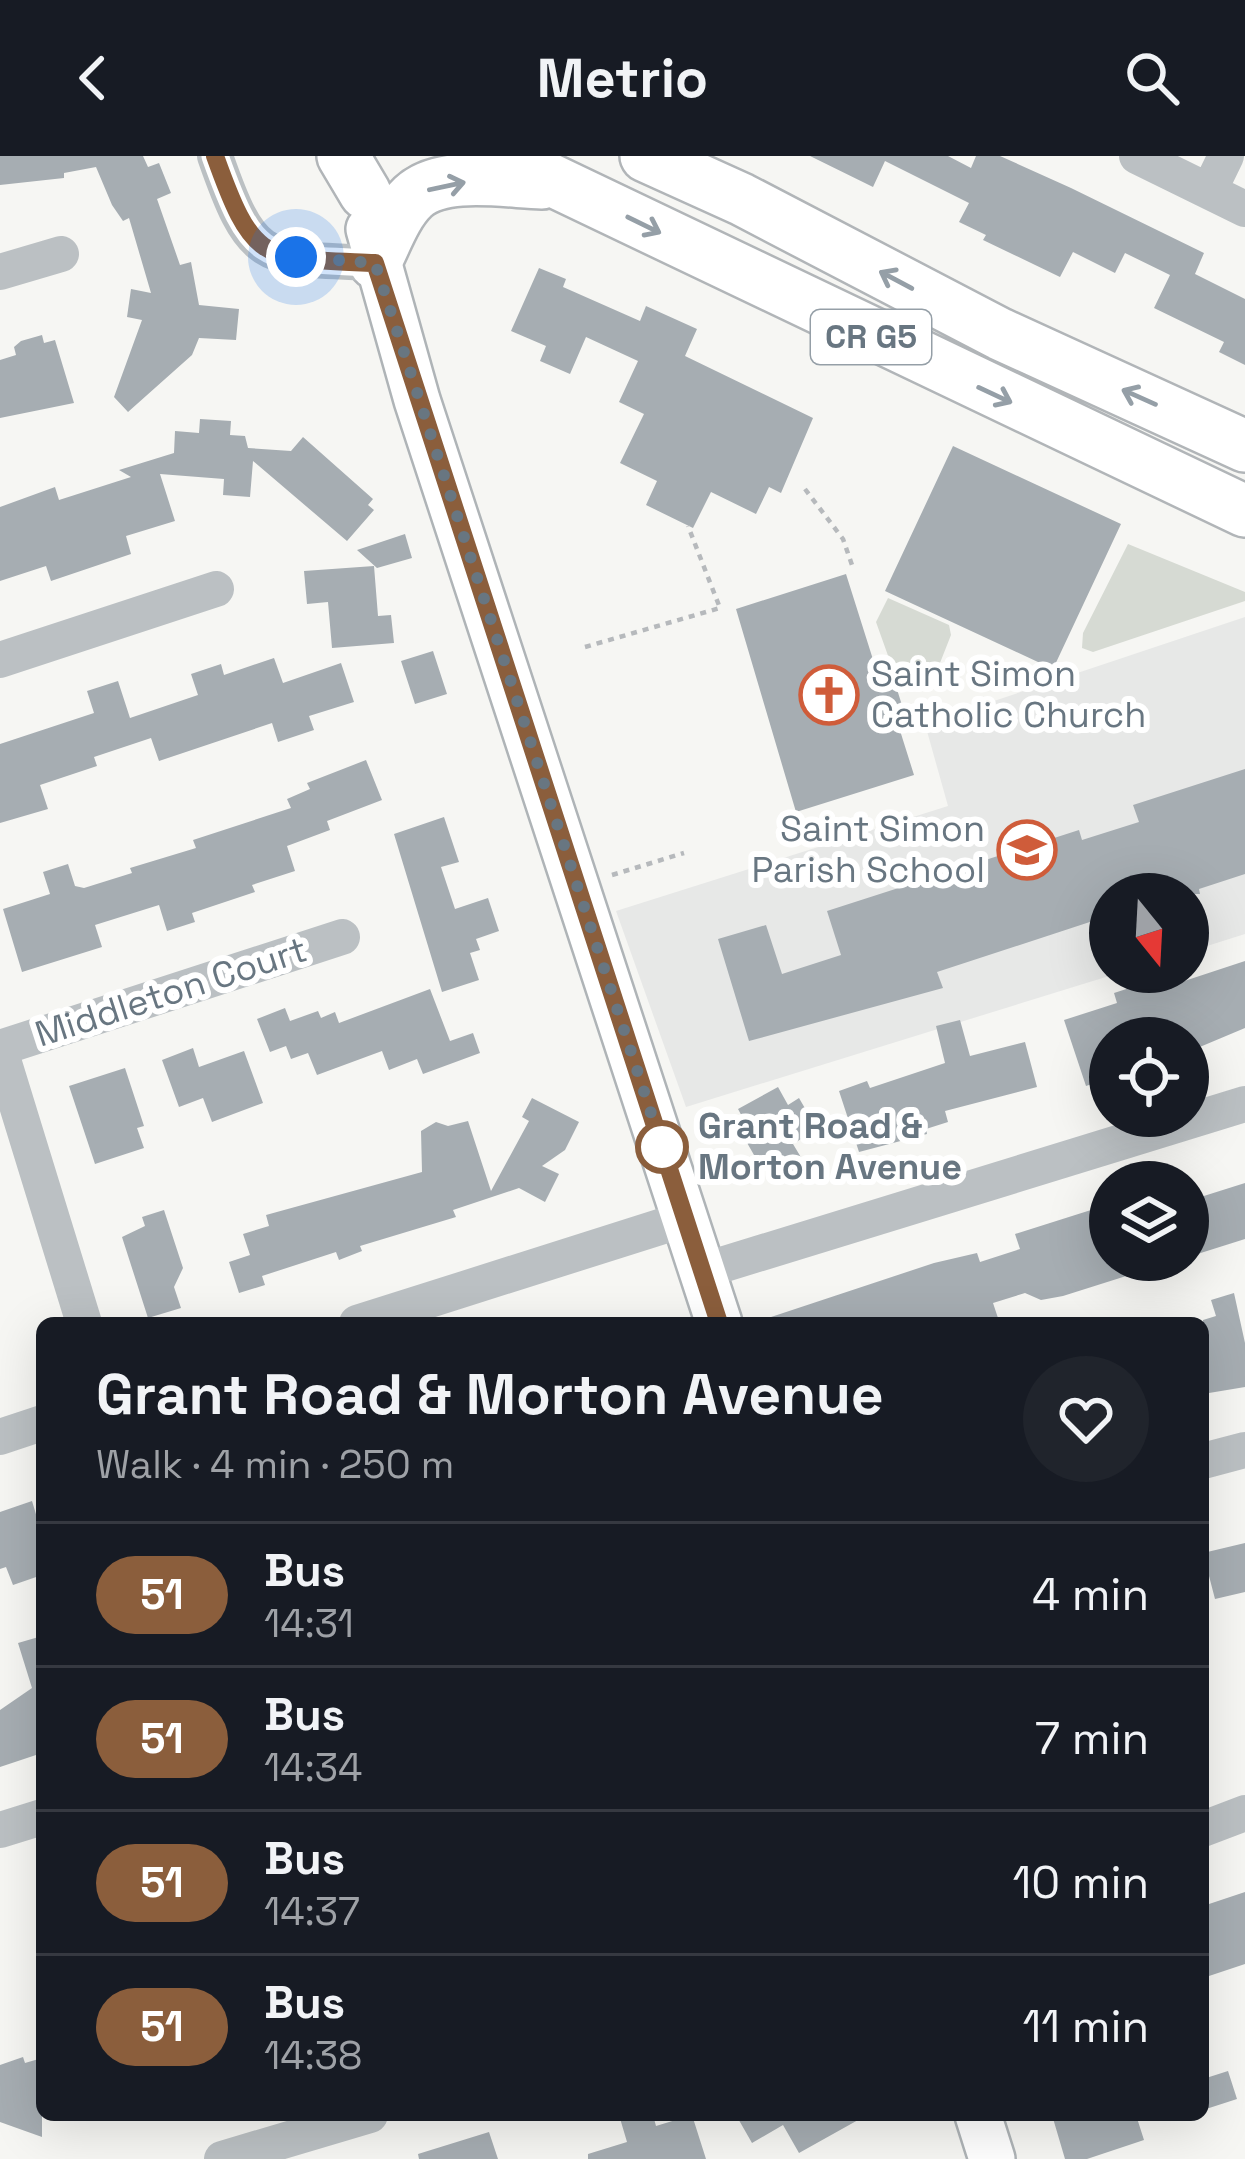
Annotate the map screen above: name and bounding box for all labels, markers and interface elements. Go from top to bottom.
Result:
text: Metrio [537,44,708,113]
icon: back [60,45,126,111]
icon: search [1119,45,1185,111]
one-way arrow [426,174,465,196]
one-way arrow [625,215,661,237]
your location [266,227,326,287]
one-way arrow [879,267,914,290]
road number: CR G5 [811,310,931,364]
one-way arrow [976,385,1012,407]
one-way arrow [1121,385,1157,407]
place label: Saint Simon Catholic Church [871,651,1146,738]
church icon: Saint Simon Catholic Church [798,664,860,726]
place label: Saint Simon Parish School [751,806,985,893]
school or university icon: Saint Simon Parish School [996,819,1058,881]
north arrow [1089,873,1209,993]
map controls [1089,873,1209,1281]
street label: Middleton Court [29,926,313,1058]
button: locate [1089,1017,1209,1137]
place label: Grant Road & Morton Avenue [698,1103,962,1190]
marker: Grant Road & Morton Avenue [637,1122,687,1172]
button: layers [1089,1161,1209,1281]
button: heart [1023,1356,1149,1482]
text: Grant Road & Morton Avenue [96,1358,884,1431]
text: Walk · 4 min · 250 m [96,1440,454,1489]
text: Bus [264,1542,345,1599]
text: 4 min [1032,1566,1149,1623]
text: 51 [140,1568,184,1621]
text: 14:31 [264,1599,354,1648]
text: Bus [264,1686,345,1743]
text: 7 min [1035,1710,1149,1767]
text: 51 [140,1712,184,1765]
text: 14:34 [264,1743,362,1792]
text: Bus [264,1830,345,1887]
text: 10 min [1012,1854,1149,1911]
text: 51 [140,1856,184,1909]
text: 14:37 [264,1887,360,1936]
text: Bus [264,1974,345,2031]
text: 11 min [1023,1998,1149,2055]
text: 51 [140,2000,184,2053]
text: 14:38 [264,2031,362,2080]

